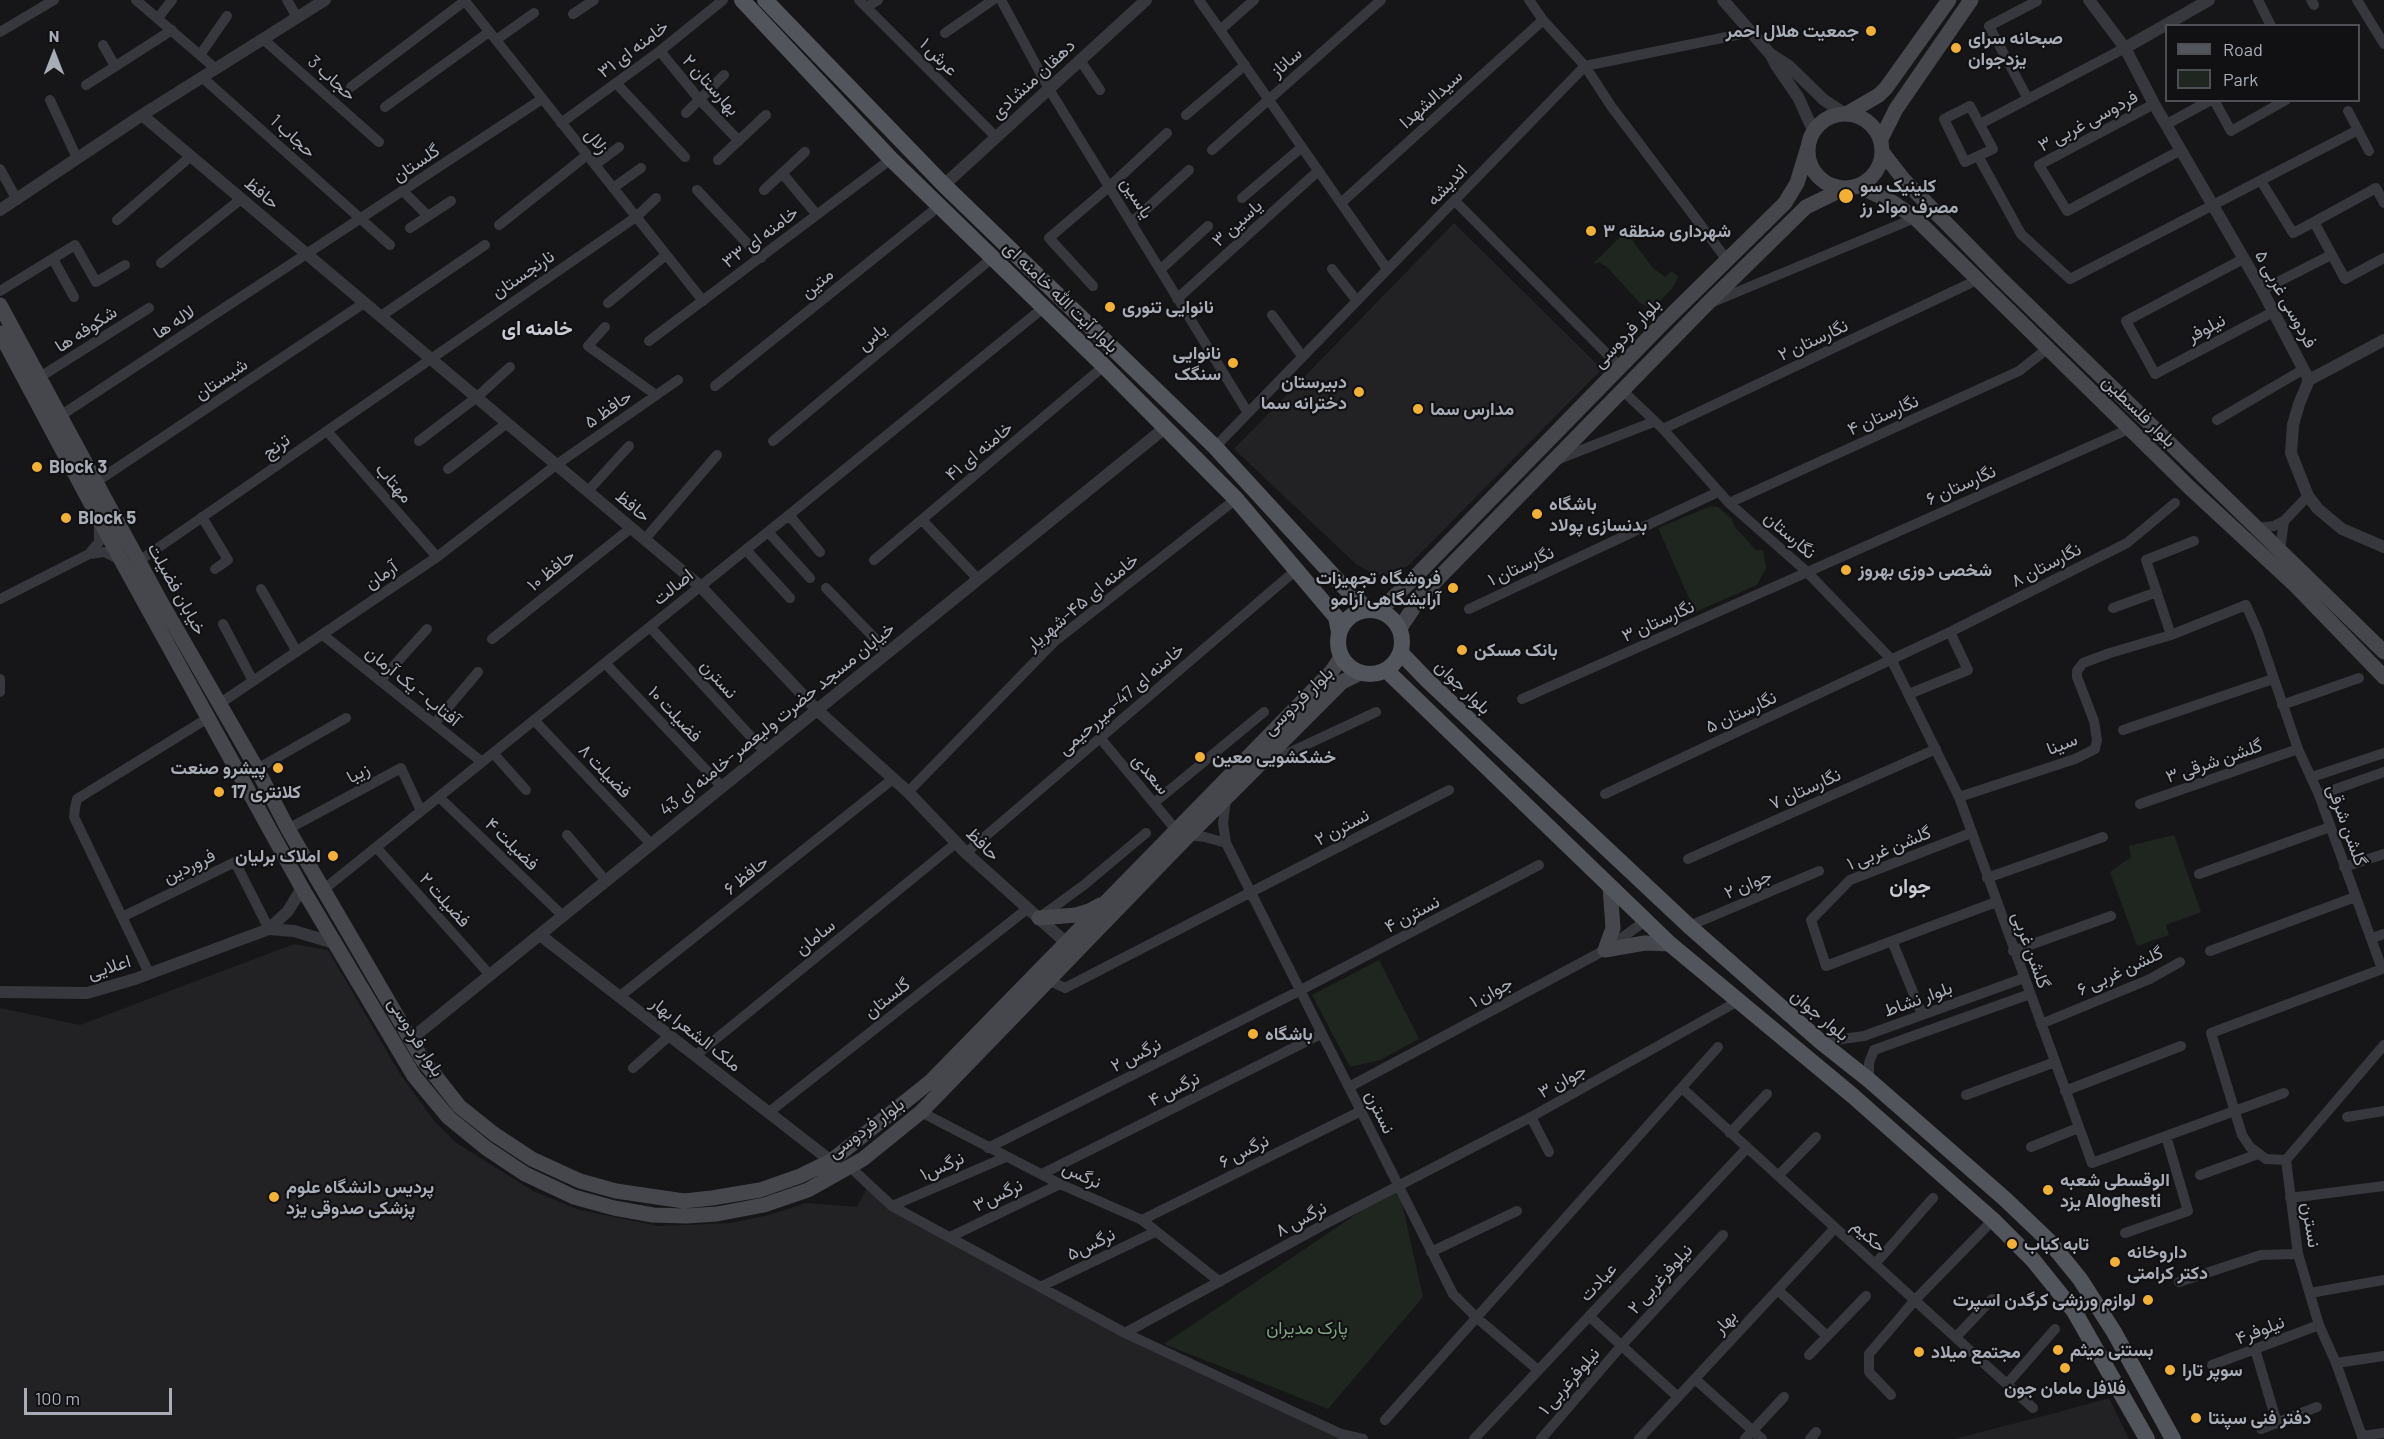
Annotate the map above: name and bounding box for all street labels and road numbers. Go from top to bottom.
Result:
street label: خامنه ای ۳۱ [593,15,673,83]
street label: عرش ۱ [915,33,963,81]
street label: دهقان منشادی [986,34,1080,124]
street label: ساناز [1266,42,1306,82]
street label: بهارستان ۲ [678,50,744,120]
street label: حجاب 3 [303,51,361,105]
street label: سیدالشهدا [1395,65,1467,133]
street label: فردوسی غربی ۳ [2034,86,2142,156]
street label: حجاب 1 [265,110,321,162]
street label: زلال [580,124,614,158]
street label: گلستان [388,139,444,187]
street label: اندیشه [1422,160,1472,210]
street label: حافظ [240,172,284,214]
street label: یاسین [1116,173,1158,223]
street label: یاسین ۳ [1207,195,1267,251]
street label: خامنه ای ۳۳ [718,201,802,273]
street label: بلوار آیت الله خامنه ای [999,237,1123,357]
street label: نارنجستان [487,245,559,303]
street label: فردوسی غربی ۵ [2250,246,2322,352]
street label: متین [796,263,838,303]
street label: بلوار فردوسی [1588,293,1666,373]
street label: شکوفه ها [51,301,121,357]
street label: لاله ها [149,301,199,343]
street label: نیلوفر [2183,309,2229,347]
street label: نگارستان ۲ [1775,314,1851,366]
street label: یاس [853,319,891,355]
street label: شبستان [190,353,252,405]
street label: بلوار فلسطین [2098,370,2180,452]
street label: حافظ ۵ [580,385,636,433]
street label: نگارستان ۴ [1844,390,1922,440]
street label: خامنه ای ۴۱ [941,417,1017,485]
street label: ترنج [258,429,294,463]
street label: مهتاب [371,459,417,507]
street label: نگارستان ۶ [1923,460,1999,510]
street label: حافظ [611,485,655,527]
street label: نگارستان [1760,507,1820,563]
street label: نگارستان ۸ [2007,538,2085,592]
street label: خیابان فضیلت [143,539,211,639]
street label: نگارستان ۱ [1484,541,1558,591]
street label: حافظ ۱۰ [523,544,579,596]
street label: خامنه ای ۴۵-شهریار [1021,549,1143,655]
street label: آرمان [360,556,402,594]
street label: اصالت [648,564,698,610]
street label: نگارستان ۳ [1618,595,1698,647]
street label: خیابان مسجد حضرت ولیعصر-خامنه ای 43 [655,617,899,821]
street label: خامنه ای 47-میررحیمی [1054,638,1188,760]
street label: آفتاب - یک آرمان [361,641,465,731]
street label: نسترن [696,655,742,703]
street label: بلوار جوان [1431,655,1495,719]
street label: بلوار فردوسی [1258,662,1338,740]
street label: فضیلت ۱۰ [644,681,706,747]
street label: نگارستان ۵ [1702,686,1780,738]
street label: سینا [2043,728,2081,760]
street label: گلشن شرقی ۳ [2163,734,2265,788]
street label: فضیلت ۸ [574,739,636,803]
street label: سعدی [1128,749,1174,799]
street label: زیبا [343,758,373,788]
street label: نگارستان ۷ [1766,764,1844,814]
street label: گلشن شرقی [2322,781,2372,869]
street label: نسترن ۲ [1311,804,1373,850]
street label: فضیلت ۴ [481,813,543,875]
street label: گلشن غربی ۱ [1844,821,1934,875]
street label: حافظ [962,823,1004,865]
street label: فروردین [159,844,219,888]
street label: حافظ ۶ [719,851,773,899]
street label: جوان ۲ [1721,864,1775,904]
street label: فضیلت ۲ [415,868,475,932]
street label: نسترن ۴ [1381,891,1443,937]
street label: گلشن غربی [2007,909,2055,991]
street label: سامان [791,914,839,960]
street label: گلشن غربی ۶ [2074,942,2166,1000]
street label: اعلایی [85,950,133,984]
street label: جوان ۱ [1466,972,1516,1012]
street label: گلستان [860,973,914,1023]
street label: بلوار نشاط [1881,977,1955,1021]
street label: بلوار جوان [1786,984,1854,1046]
street label: ملک الشعرا بهار [646,992,746,1076]
street label: بلوار فردوسی [383,993,449,1081]
street label: نرگس ۲ [1107,1033,1165,1077]
street label: جوان ۳ [1534,1059,1590,1103]
street label: نرگس ۴ [1145,1067,1203,1111]
street label: نسترن [1360,1087,1400,1137]
street label: بلوار فردوسی [824,1093,908,1163]
street label: نرگس ۶ [1215,1129,1273,1173]
street label: نرگس۱ [917,1147,967,1185]
street label: نرگس [1059,1157,1105,1193]
street label: نرگس۳ [970,1174,1026,1216]
street label: نرگس ۸ [1272,1197,1330,1241]
street label: نسترن [2297,1201,2325,1249]
street label: حکیم [1847,1215,1891,1257]
street label: نرگس۵ [1063,1223,1119,1265]
street label: نیلوفرغربی ۲ [1623,1240,1697,1318]
street label: عبادت [1575,1258,1621,1306]
street label: بهار [1709,1305,1741,1339]
street label: نیلوفر۴ [2232,1311,2288,1349]
street label: نیلوفرغربی ۱ [1534,1343,1604,1419]

